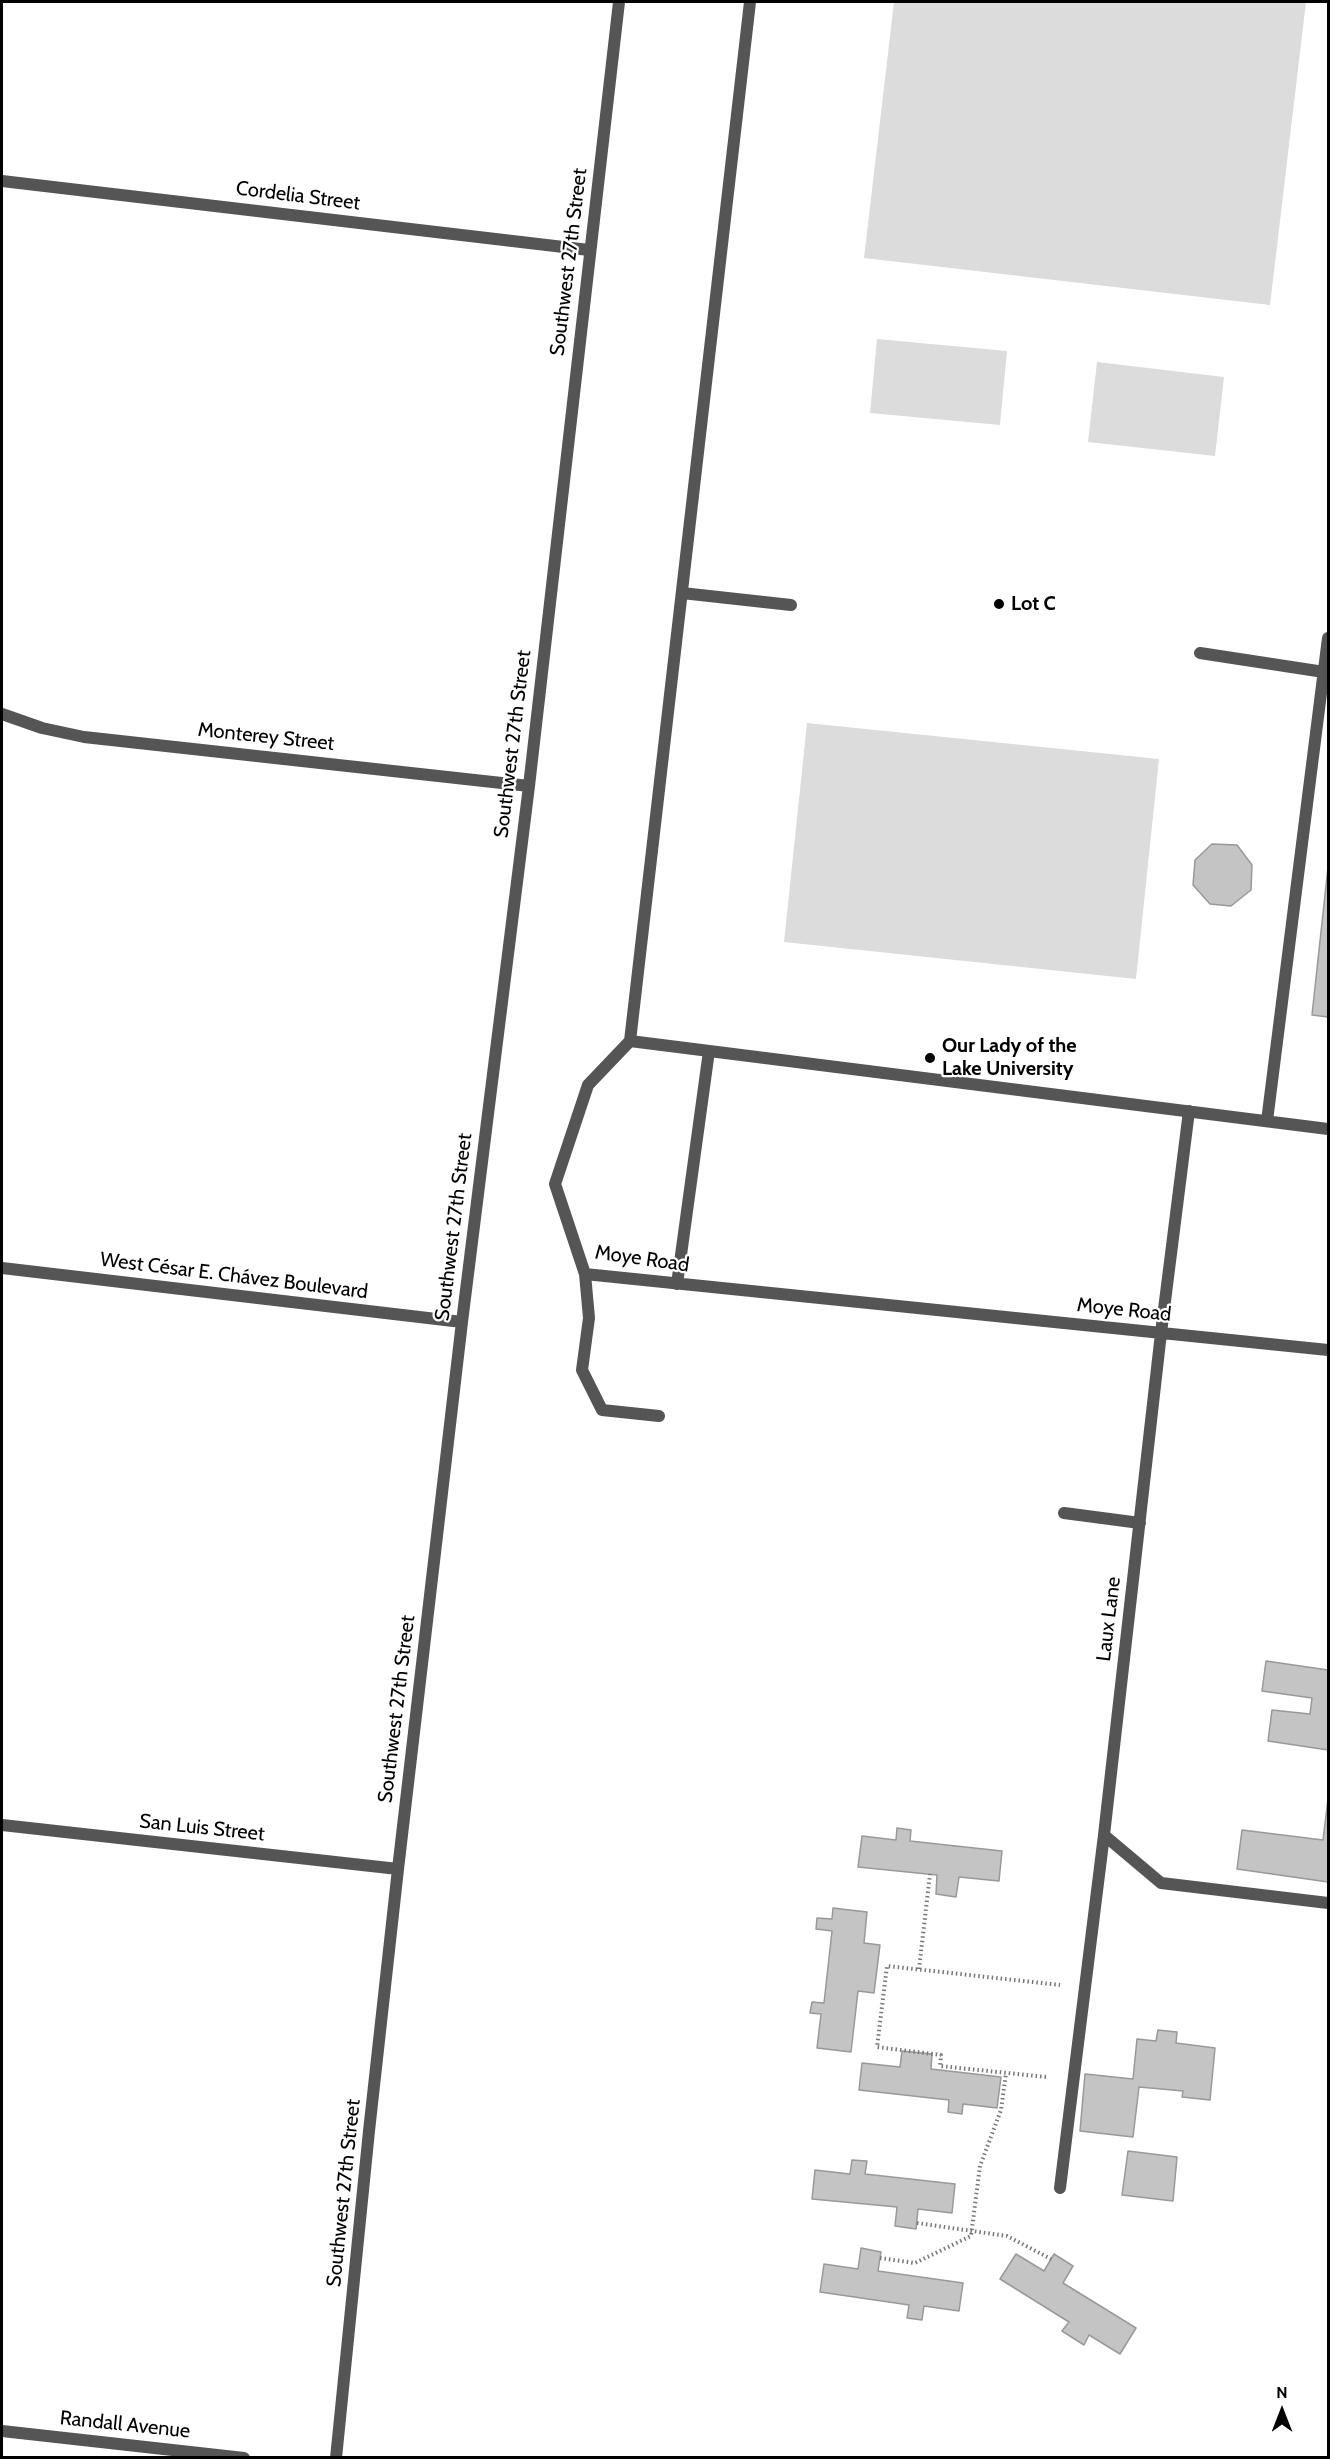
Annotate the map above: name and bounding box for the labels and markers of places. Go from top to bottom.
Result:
place label: Lot C [1011,592,1056,616]
marker: Lot C [992,597,1006,611]
place label: Our Lady of the Lake University [942,1034,1077,1081]
marker: Our Lady of the Lake University [923,1051,937,1065]

